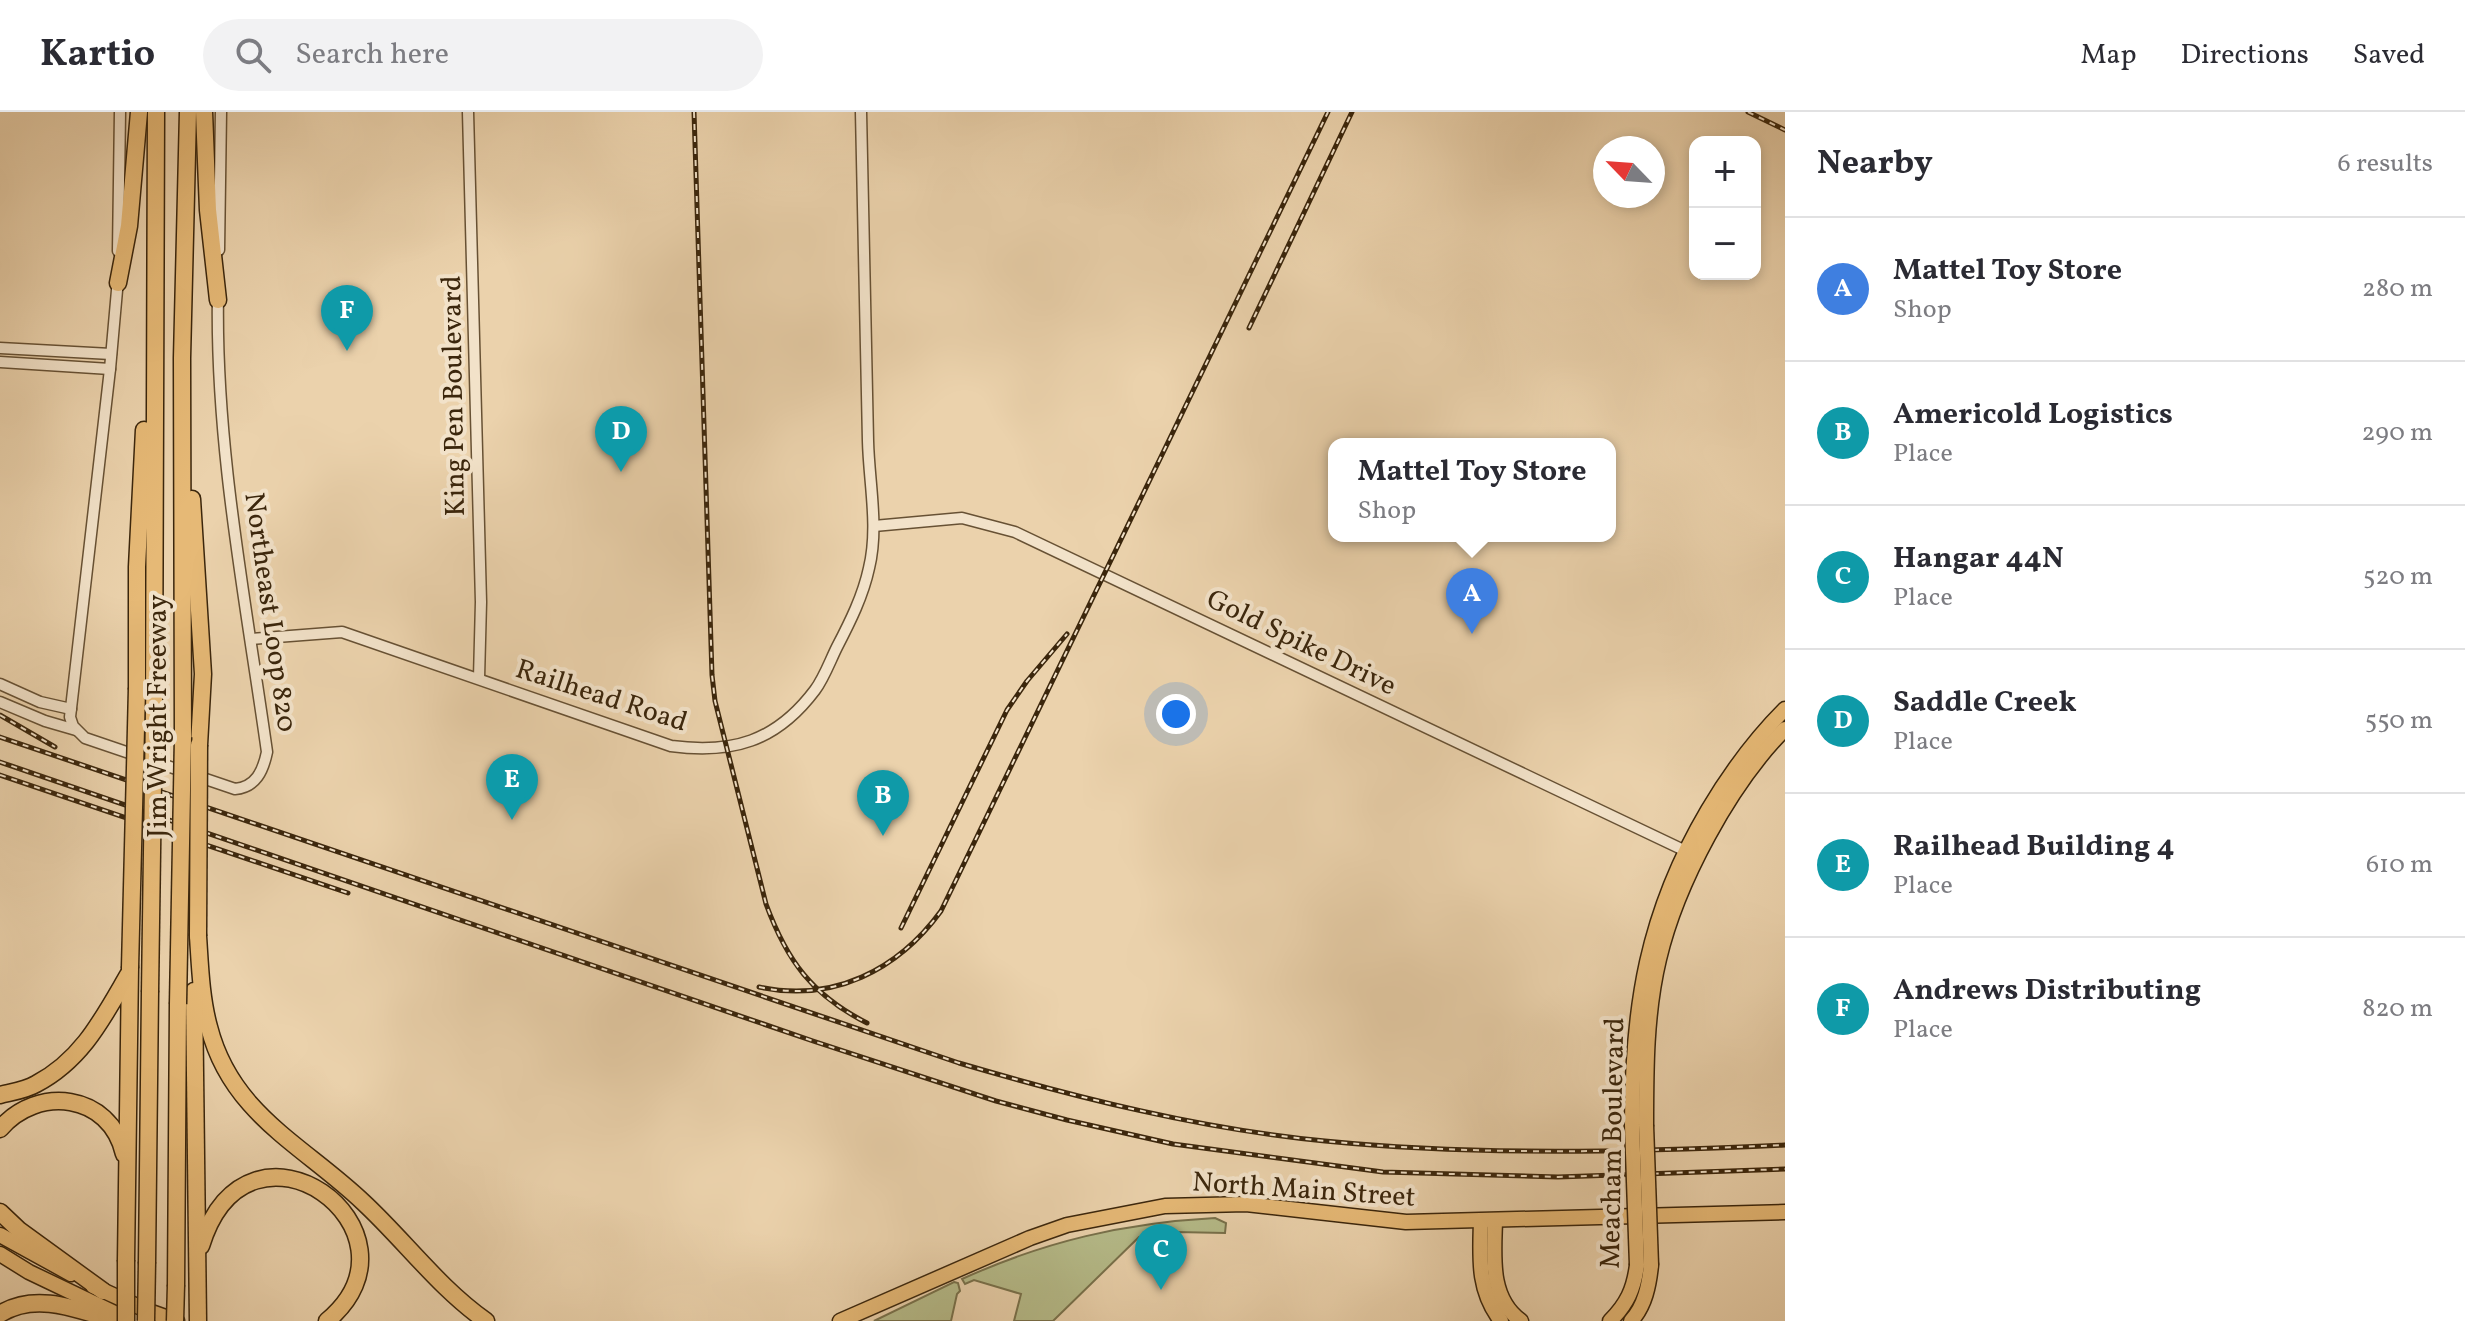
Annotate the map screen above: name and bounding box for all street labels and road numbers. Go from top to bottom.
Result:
street label: King Pen Boulevard [433,275,476,517]
street label: Northeast Loop 820 [233,490,306,735]
street label: Gold Spike Drive [1199,580,1402,706]
street label: Jim Wright Freeway [139,594,178,838]
street label: Railhead Road [510,650,692,742]
street label: Meacham Boulevard [1592,1017,1635,1269]
street label: North Main Street [1191,1163,1417,1218]

